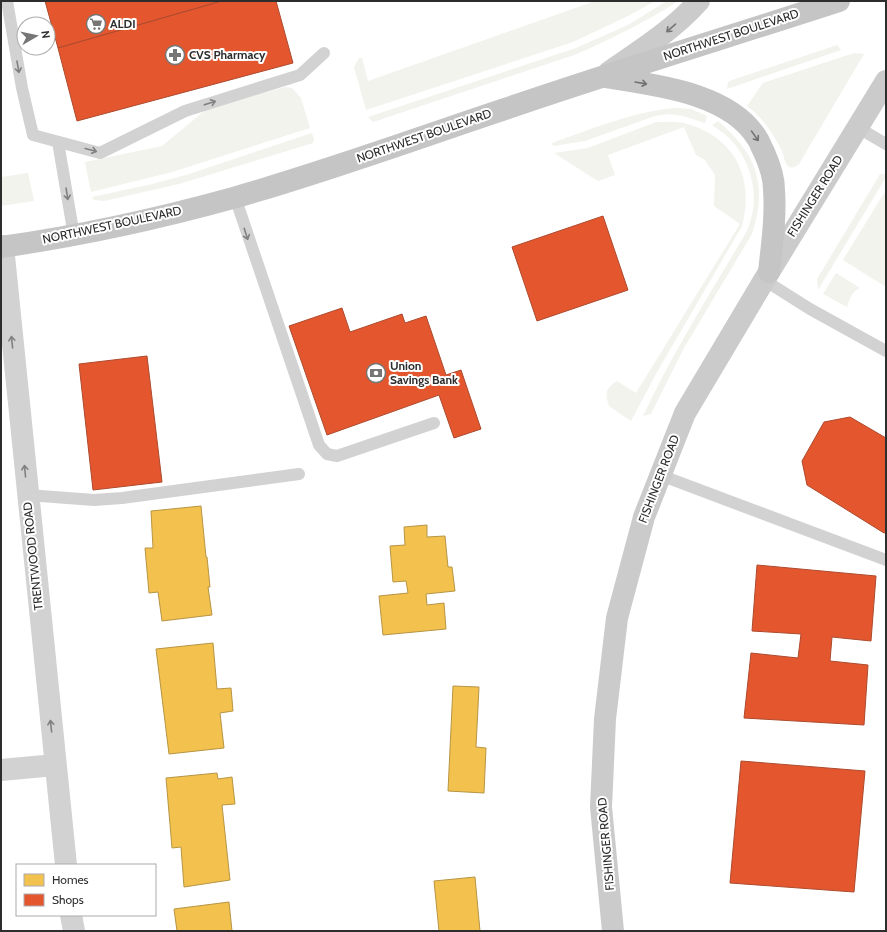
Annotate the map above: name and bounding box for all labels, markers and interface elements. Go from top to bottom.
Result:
street label: NORTHWEST BOULEVARD [661,5,801,64]
supermarket icon: ALDI [85,13,107,35]
north arrow [16,16,56,56]
place label: ALDI [110,16,136,31]
one-way arrow [666,23,676,32]
text: N [38,29,53,39]
pharmacy icon: CVS Pharmacy [164,44,186,66]
place label: CVS Pharmacy [189,47,266,62]
one-way arrow [14,60,22,73]
one-way arrow [634,79,647,87]
one-way arrow [203,99,216,106]
street label: NORTHWEST BOULEVARD [354,105,493,166]
one-way arrow [751,131,759,142]
one-way arrow [84,147,97,155]
street label: FISHINGER ROAD [783,152,846,239]
one-way arrow [63,187,71,200]
street label: NORTHWEST BOULEVARD [41,202,183,247]
one-way arrow [243,228,251,240]
one-way arrow [8,336,16,349]
place label: Union Savings Bank [390,358,458,387]
bank icon: Union Savings Bank [365,362,387,384]
street label: FISHINGER ROAD [635,432,682,525]
one-way arrow [21,465,29,478]
street label: TRENTWOOD ROAD [19,501,46,611]
one-way arrow [47,720,54,733]
street label: FISHINGER ROAD [594,797,617,891]
legend [16,864,156,916]
text: Homes [52,872,89,887]
text: Shops [52,892,84,907]

